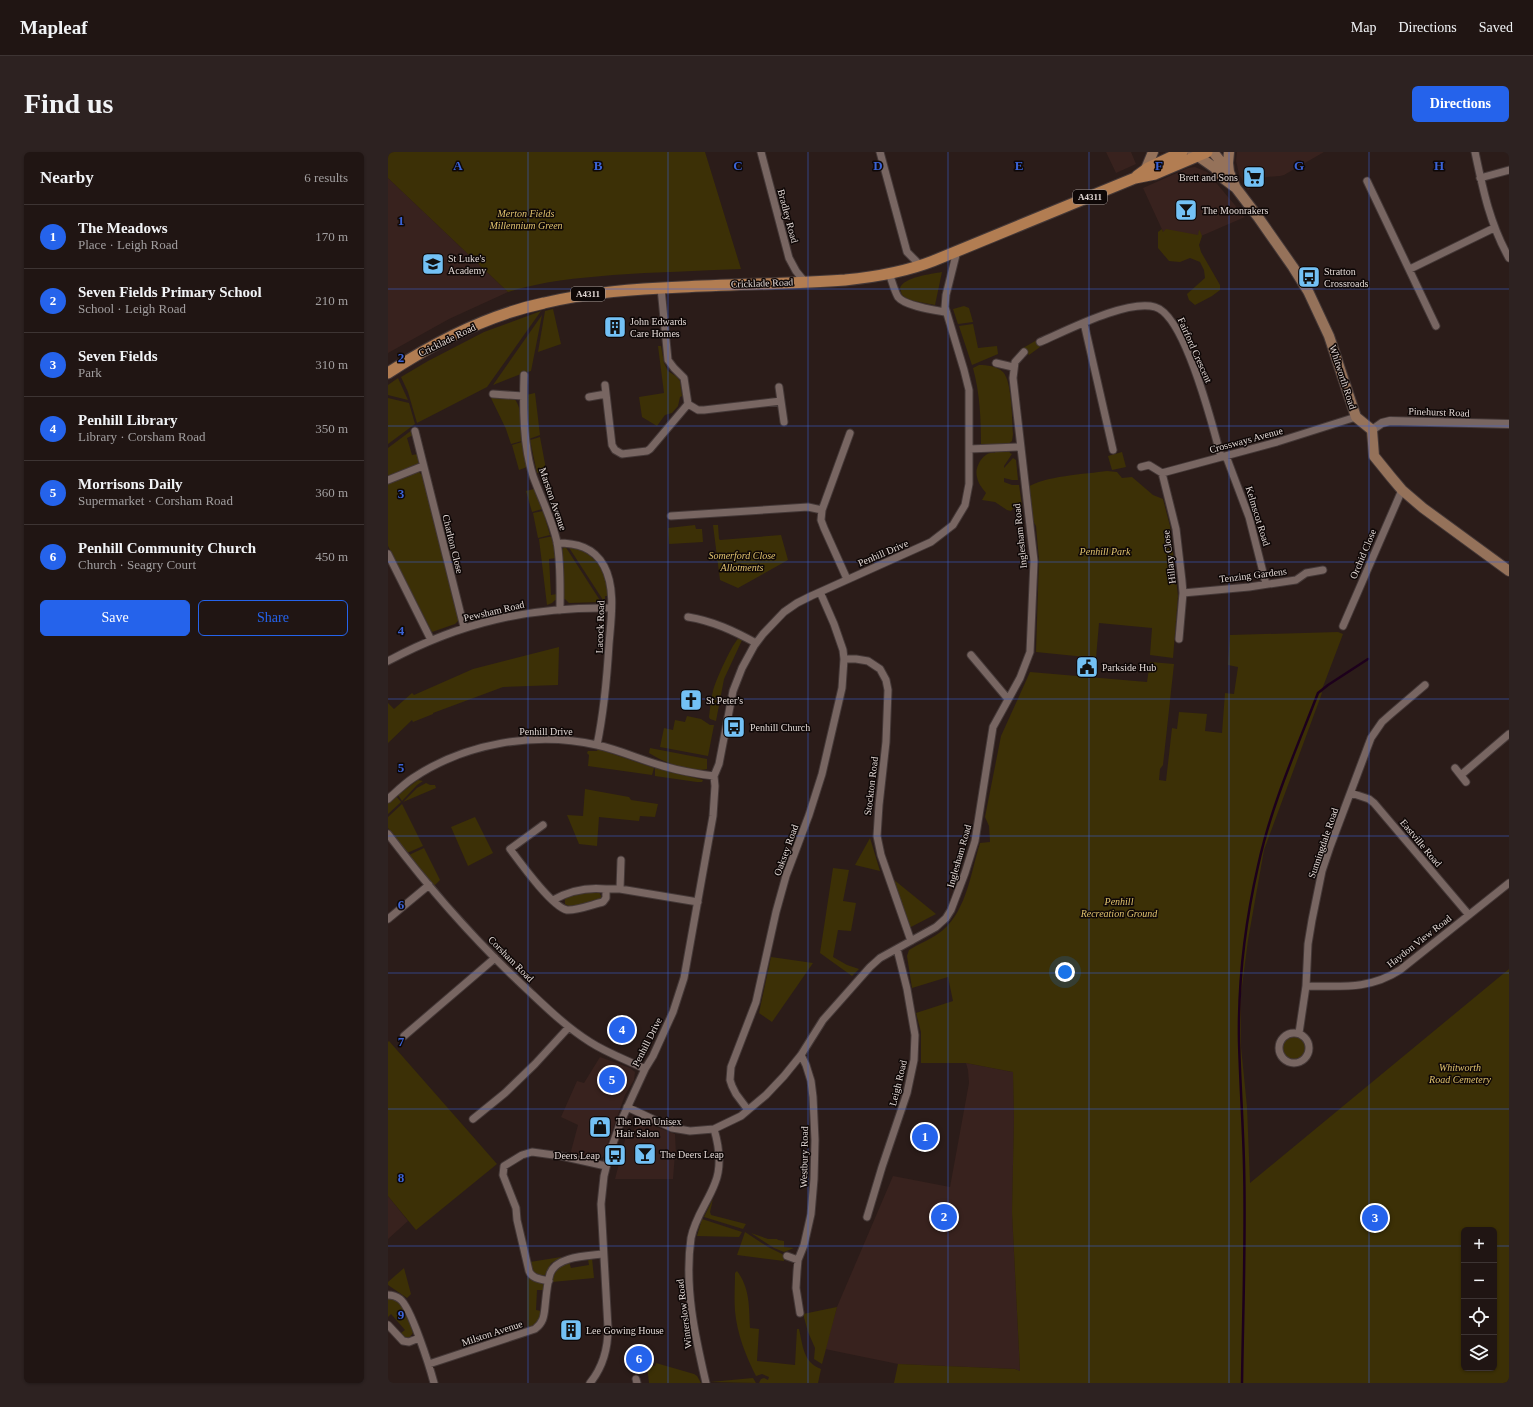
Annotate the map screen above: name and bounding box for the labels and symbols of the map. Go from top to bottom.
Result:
text: A [453,158,463,173]
text: B [594,158,603,173]
text: C [733,158,743,173]
text: D [873,158,883,173]
text: E [1015,158,1023,173]
text: F [1155,158,1163,173]
text: G [1294,158,1304,173]
text: H [1434,158,1444,173]
supermarket icon: Brett and Sons [1241,164,1267,190]
place label: Brett and Sons [1179,172,1238,183]
street label: Bradley Road [776,188,800,244]
road number: A4311 [1073,190,1107,204]
bar icon: The Moonrakers [1173,197,1199,223]
place label: The Moonrakers [1202,205,1268,216]
park label: Merton Fields Millennium Green [488,208,563,231]
text: 1 [398,213,404,228]
school or university icon: St Luke's Academy [420,251,446,277]
place label: St Luke's Academy [448,253,486,276]
bus stop icon: Stratton Crossroads [1296,264,1322,290]
place label: Stratton Crossroads [1324,266,1369,289]
street label: Cricklade Road [731,276,793,290]
road number: A4311 [571,287,605,301]
building icon: John Edwards Care Homes [602,314,628,340]
place label: John Edwards Care Homes [630,316,686,339]
street label: Fairford Crescent [1176,316,1214,385]
street label: Cricklade Road [417,321,477,359]
street label: Whitworth Road [1327,343,1359,411]
text: 2 [398,350,404,365]
street label: Pinehurst Road [1408,405,1470,419]
street label: Crossways Avenue [1208,425,1284,455]
street label: Marston Avenue [537,466,569,532]
street label: Kelmscot Road [1244,485,1272,547]
text: 3 [398,486,405,501]
street label: Inglesham Road [1011,503,1029,569]
street label: Charlton Close [440,513,466,575]
street label: Orchid Close [1348,527,1379,581]
street label: Hillary Close [1160,529,1178,584]
street label: Penhill Drive [856,537,910,569]
park label: Penhill Park [1079,546,1131,557]
park label: Somerford Close Allotments [708,550,776,573]
street label: Tenzing Gardens [1219,565,1287,585]
street label: Pewsham Road [463,599,525,623]
street label: Lacock Road [594,600,606,654]
text: 4 [398,623,405,638]
public building icon: Parkside Hub [1074,654,1100,680]
place label: Parkside Hub [1102,662,1156,673]
church icon: St Peter's [678,687,704,713]
place label: St Peter's [706,695,743,706]
bus stop icon: Penhill Church [721,714,747,740]
place label: Penhill Church [750,722,810,733]
street label: Penhill Drive [519,726,573,737]
street label: Stockton Road [862,756,880,816]
text: 5 [398,760,405,775]
street label: Sunningdale Road [1306,806,1340,880]
street label: Eastville Road [1398,817,1444,869]
street label: Oaksey Road [772,823,800,877]
street label: Inglesham Road [945,823,973,889]
park label: Penhill Recreation Ground [1080,896,1158,919]
text: 6 [398,897,405,912]
street label: Haydon View Road [1385,912,1453,970]
street label: Corsham Road [486,934,536,984]
your location [1055,962,1075,982]
pin: 4 [609,1015,635,1045]
street label: Penhill Drive [630,1015,664,1068]
text: 7 [398,1034,405,1049]
street label: Leigh Road [887,1059,909,1107]
park label: Whitworth Road Cemetery [1428,1062,1492,1085]
pin: 5 [599,1065,625,1095]
shop icon: The Den Unisex Hair Salon [587,1114,613,1140]
place label: The Den Unisex Hair Salon [616,1116,682,1139]
pin: 1 [912,1122,938,1152]
street label: Westbury Road [798,1126,810,1188]
bar icon: The Deers Leap [632,1141,658,1167]
bus stop icon: Deers Leap [602,1142,628,1168]
place label: The Deers Leap [660,1149,724,1160]
place label: Deers Leap [554,1150,600,1161]
text: 8 [398,1170,405,1185]
pin: 2 [931,1202,957,1232]
pin: 3 [1362,1203,1388,1233]
street label: Winterslow Road [674,1279,694,1349]
text: 9 [398,1307,405,1322]
building icon: Lee Gowing House [558,1317,584,1343]
street label: Milston Avenue [460,1318,524,1348]
place label: Lee Gowing House [586,1325,664,1336]
pin: 6 [626,1344,652,1374]

